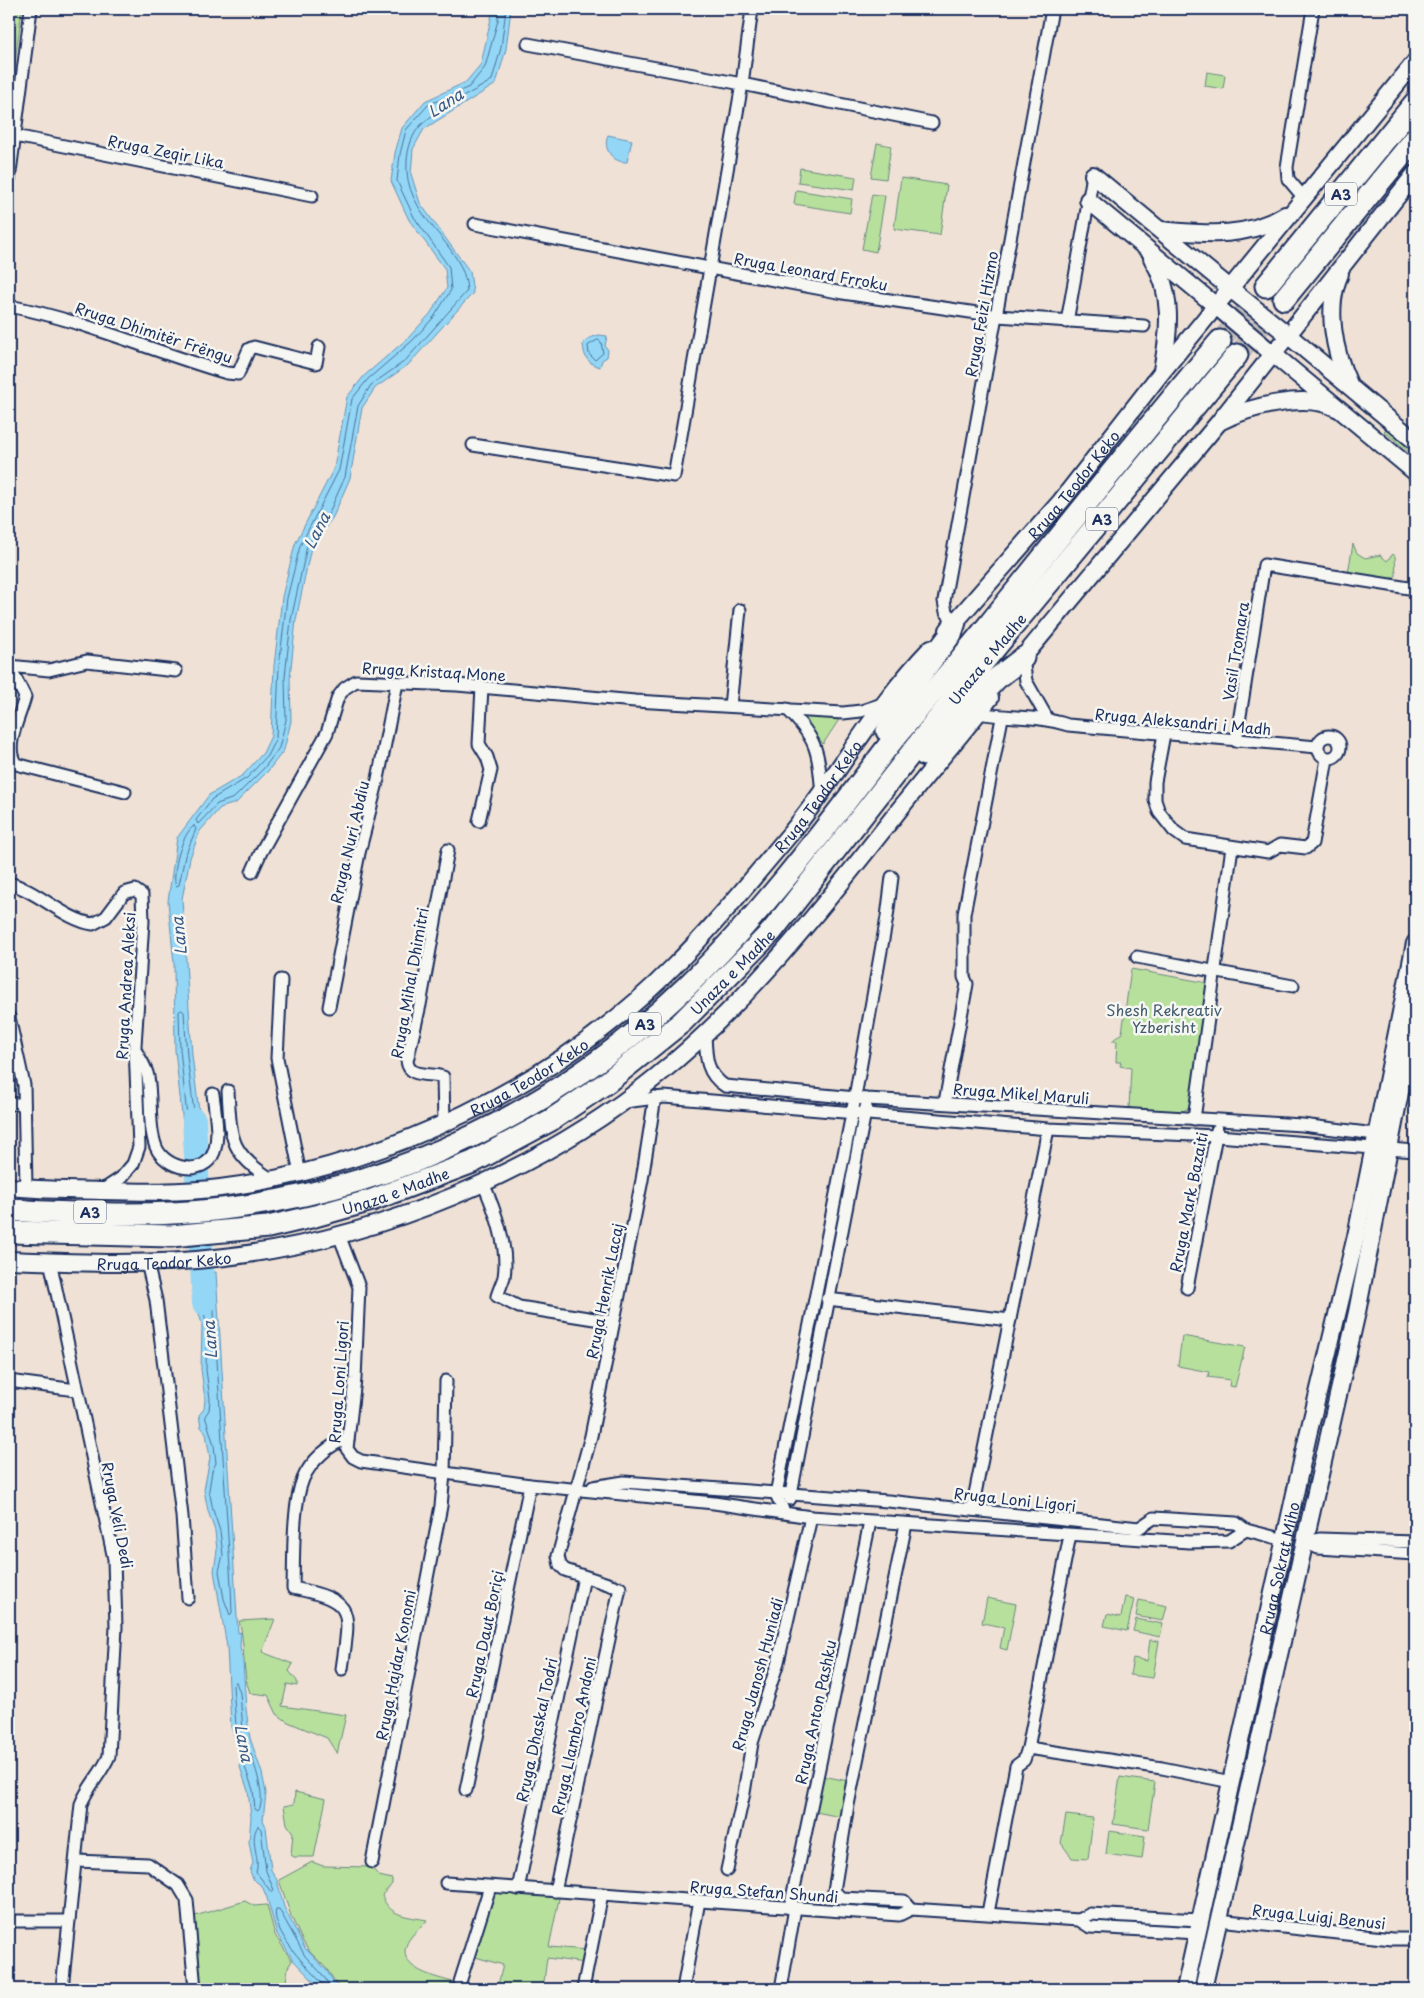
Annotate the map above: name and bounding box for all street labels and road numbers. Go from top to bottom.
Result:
street label: Rruga Zeqir Lika [106,128,227,174]
road number: A3 [1325,182,1357,205]
street label: Rruga Leonard Frroku [732,246,890,296]
street label: Rruga Feizi Hizmo [959,249,1003,379]
street label: Rruga Dhimitër Frëngu [72,296,236,368]
street label: Rruga Teodor Keko [1021,425,1124,544]
road number: A3 [1086,508,1118,530]
street label: Vasil Tromara [1216,599,1254,702]
street label: Unaza e Madhe [942,608,1031,709]
street label: Rruga Kristaq Mone [361,656,507,686]
street label: Rruga Aleksandri i Madh [1094,702,1272,740]
street label: Rruga Teodor Keko [768,735,867,857]
street label: Rruga Nuri Abdiu [324,778,374,906]
street label: Rruga Mihal Dhimitri [384,906,434,1060]
street label: Rruga Andrea Aleksi [110,911,140,1061]
street label: Unaza e Madhe [684,924,780,1020]
road number: A3 [629,1012,661,1036]
street label: Rruga Teodor Keko [465,1032,593,1121]
street label: Rruga Mikel Maruli [952,1077,1090,1109]
street label: Rruga Mark Bazaiti [1163,1130,1213,1274]
street label: Unaza e Madhe [339,1161,452,1220]
road number: A3 [74,1200,106,1224]
street label: Rruga Henrik Lacaj [580,1221,628,1361]
street label: Rruga Teodor Keko [96,1245,233,1275]
street label: Rruga Loni Ligori [322,1320,354,1444]
street label: Rruga Veli Dedi [96,1460,140,1570]
street label: Rruga Loni Ligori [953,1481,1077,1517]
street label: Rruga Sokrat Miho [1252,1499,1304,1637]
street label: Rruga Daut Boriçi [459,1568,509,1700]
street label: Rruga Hajdar Konomi [369,1588,421,1742]
street label: Rruga Janosh Huniadi [725,1595,789,1753]
street label: Rruga Anton Pashku [788,1637,842,1787]
street label: Rruga Llambro Andoni [545,1655,601,1817]
street label: Rruga Dhaskal Todri [509,1656,563,1804]
street label: Rruga Stefan Shundi [689,1874,839,1908]
street label: Rruga Luigj Benusi [1251,1898,1387,1934]

